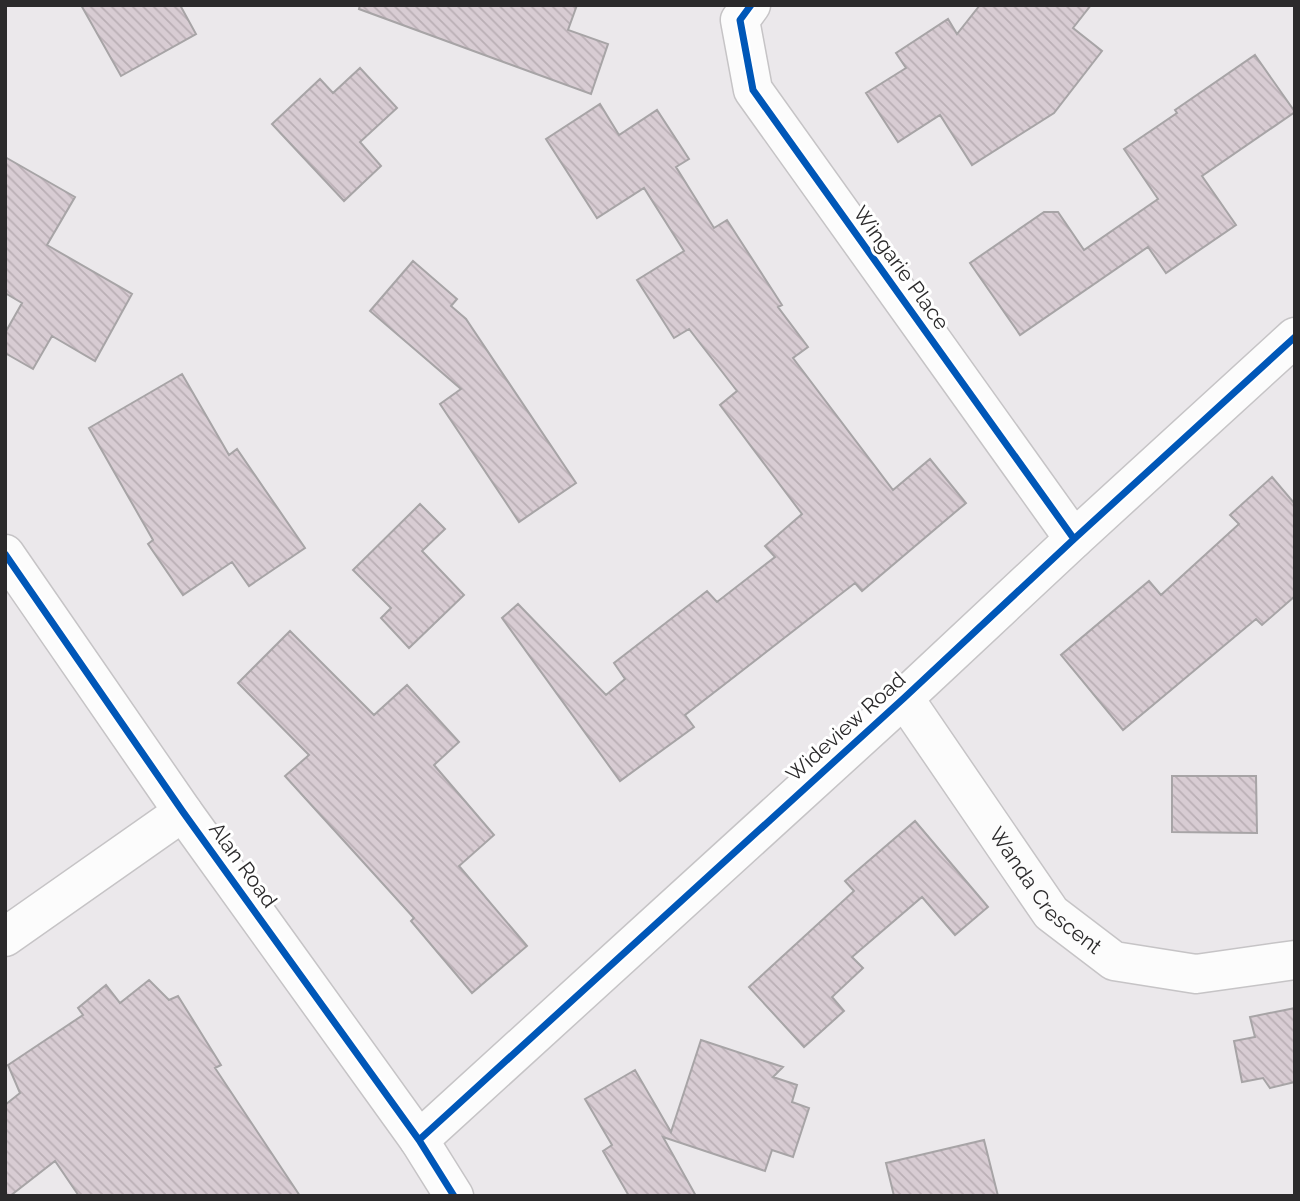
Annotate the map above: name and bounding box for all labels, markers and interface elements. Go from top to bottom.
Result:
street label: Wingarie Place [848,201,955,334]
street label: Wideview Road [781,667,910,787]
street label: Alan Road [204,817,283,912]
street label: Wanda Crescent [984,822,1107,959]

